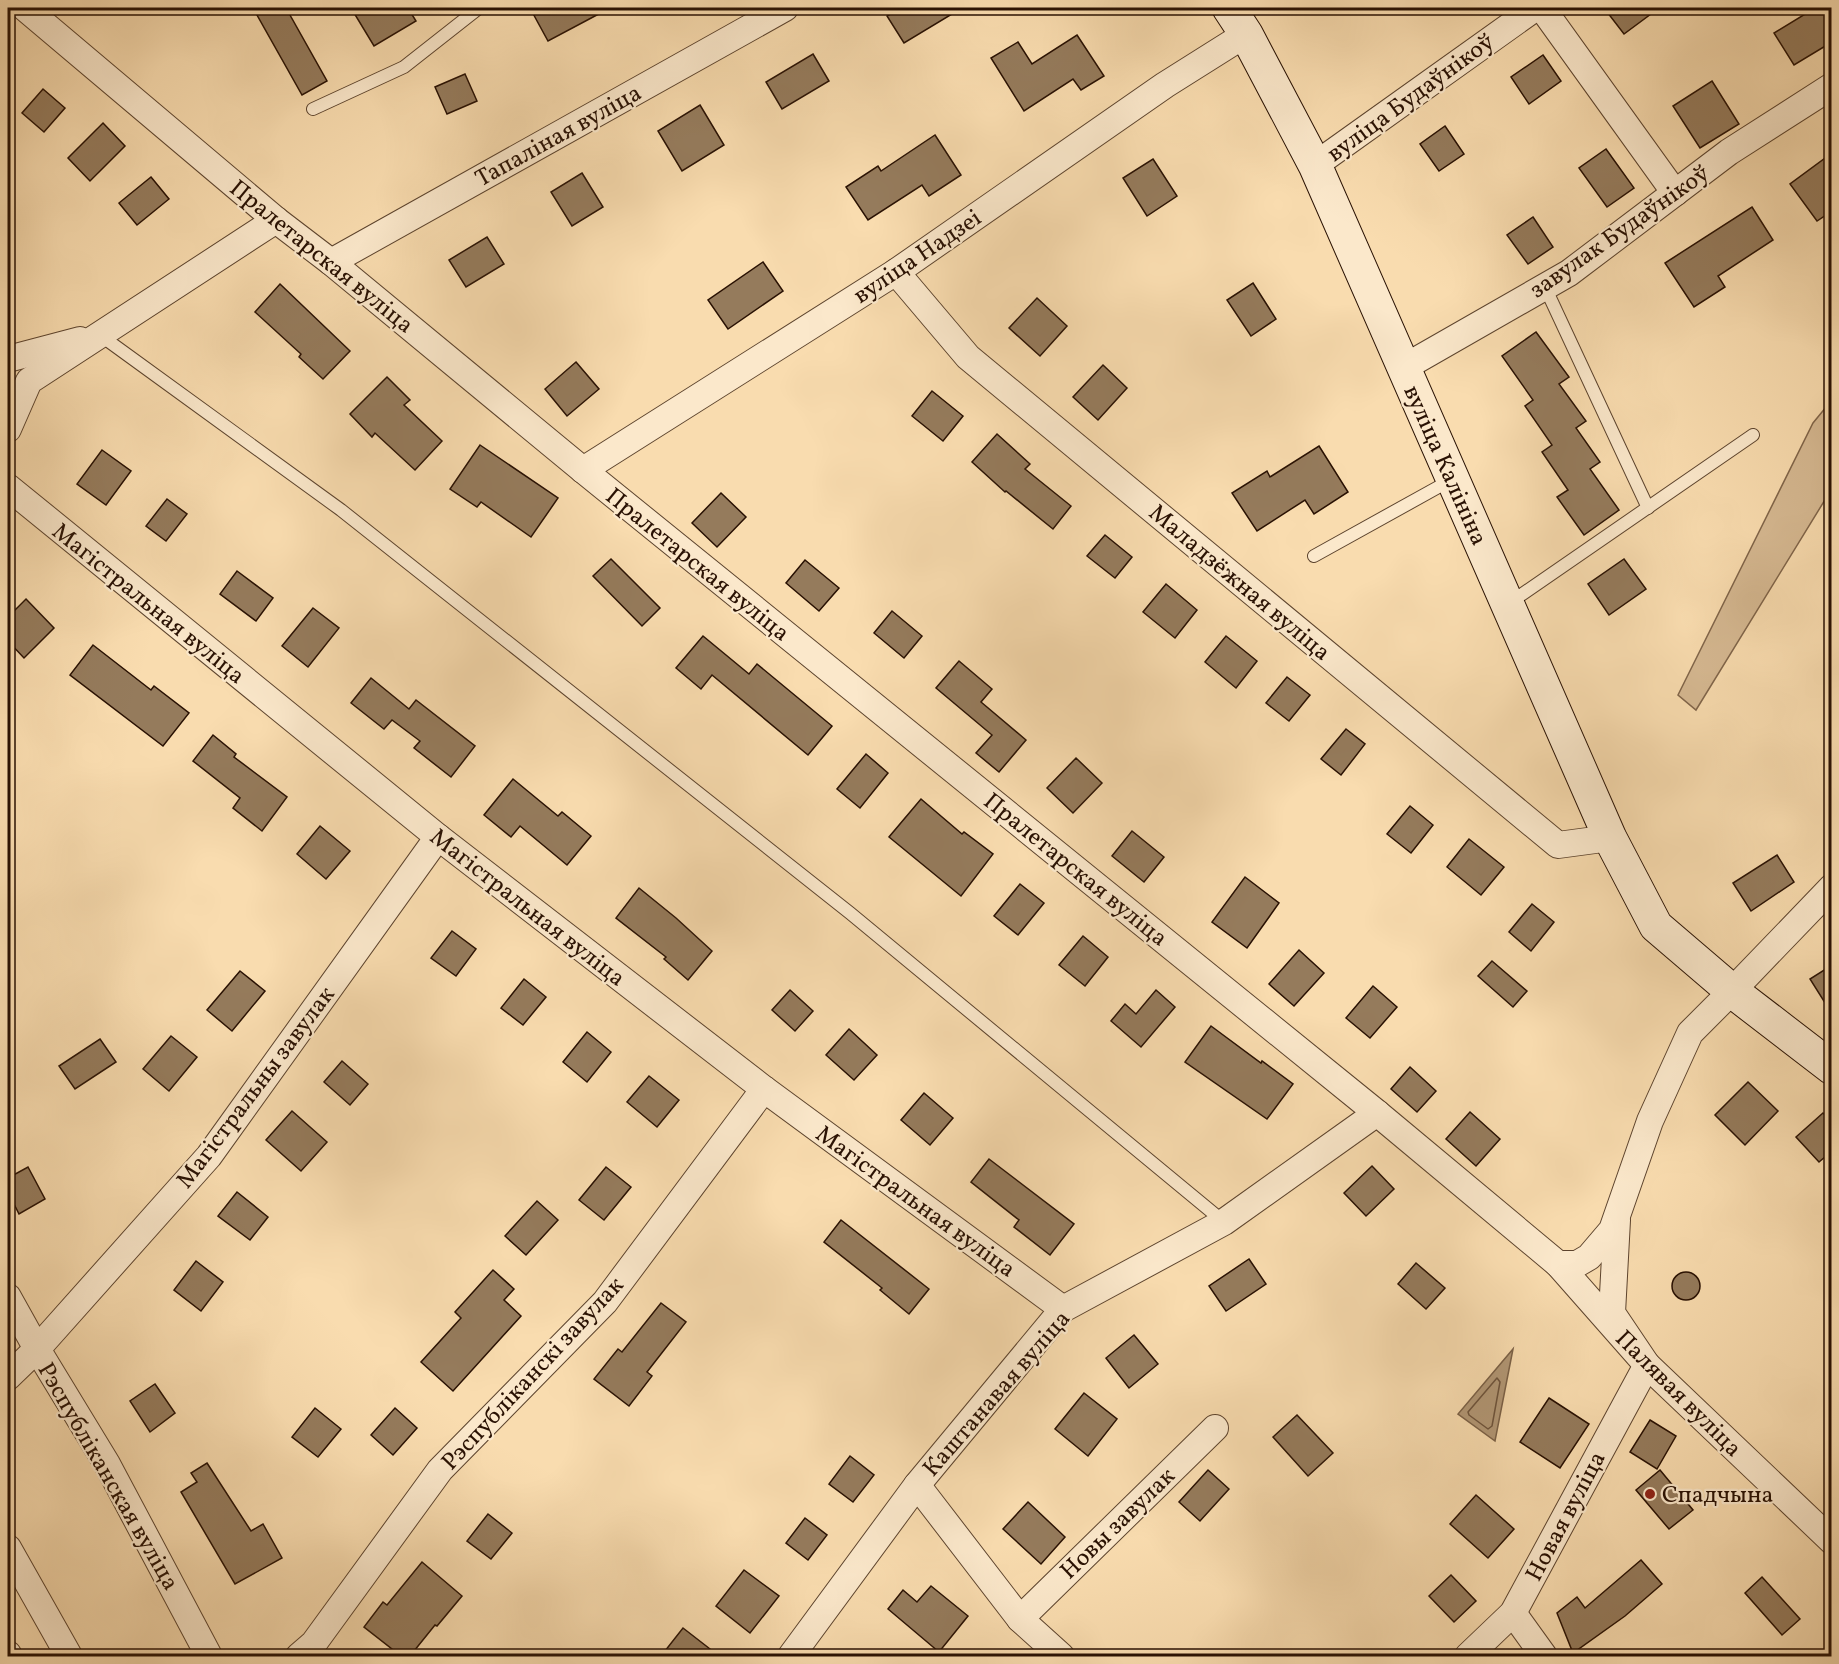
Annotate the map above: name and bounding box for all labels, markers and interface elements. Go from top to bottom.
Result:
street label: вуліца Будаўнікоў [1320,26,1502,171]
street label: Тапаліная вуліца [470,77,648,197]
street label: завулак Будаўнікоў [1523,158,1717,308]
street label: Пралетарская вуліца [221,173,420,343]
street label: вуліца Надзеі [847,202,989,313]
street label: вуліца Калініна [1394,380,1495,551]
street label: Пралетарская вуліца [597,481,796,651]
street label: Маладзёжная вуліца [1140,497,1337,670]
street label: Магістральная вуліца [44,516,252,693]
street label: Пралетарская вуліца [975,786,1174,956]
street label: Магістральная вуліца [422,821,632,996]
street label: Магістральны завулак [169,980,344,1196]
street label: Магістральная вуліца [808,1118,1022,1287]
street label: Рэспубліканскі завулак [434,1270,633,1479]
street label: Каштанавая вуліца [916,1304,1079,1485]
street label: Палявая вуліца [1606,1323,1749,1466]
street label: Рэспубліканская вуліца [28,1357,187,1597]
street label: Новая вуліца [1518,1446,1615,1588]
street label: Новы завулак [1053,1461,1184,1588]
place label: Спадчына [1662,1479,1774,1513]
marker: Спадчына [1643,1487,1657,1501]

